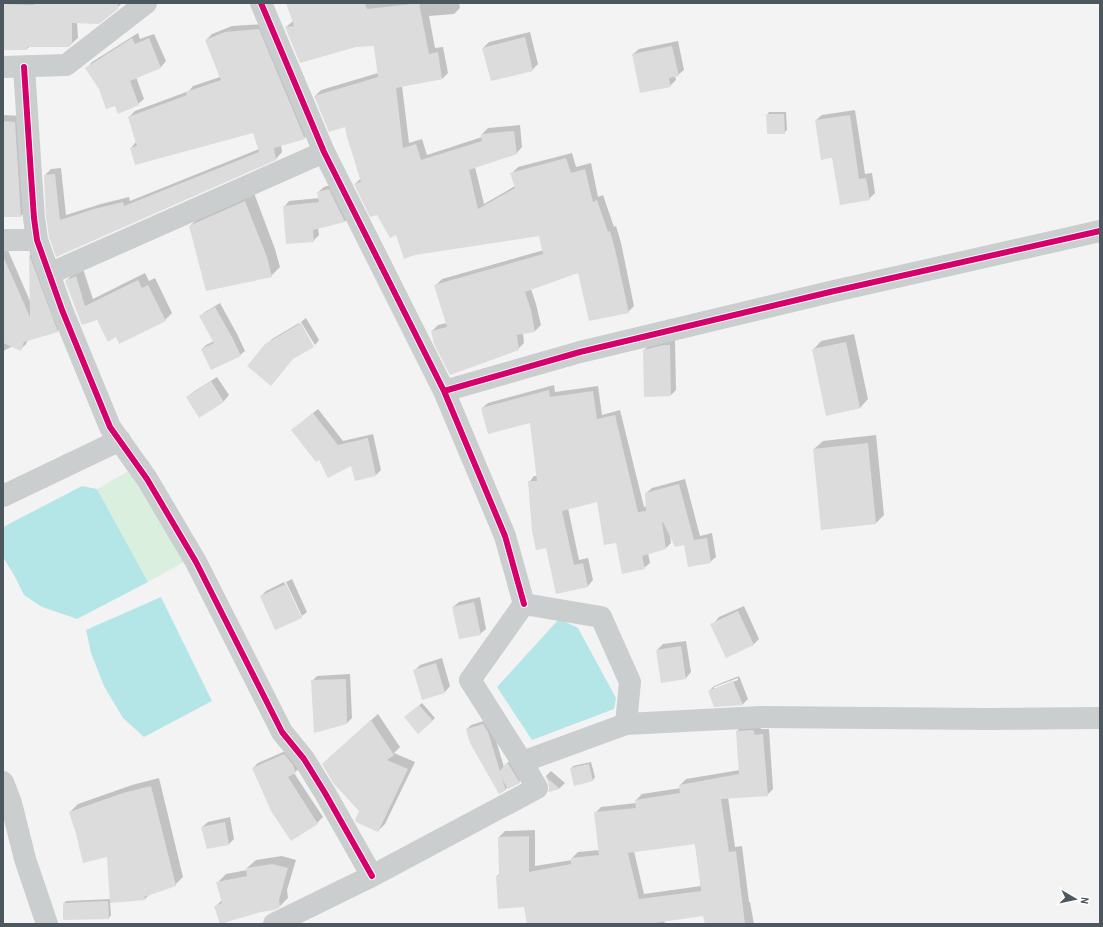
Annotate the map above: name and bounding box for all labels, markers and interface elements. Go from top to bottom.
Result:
north arrow [1055,879,1095,919]
text: N [1077,896,1092,905]

